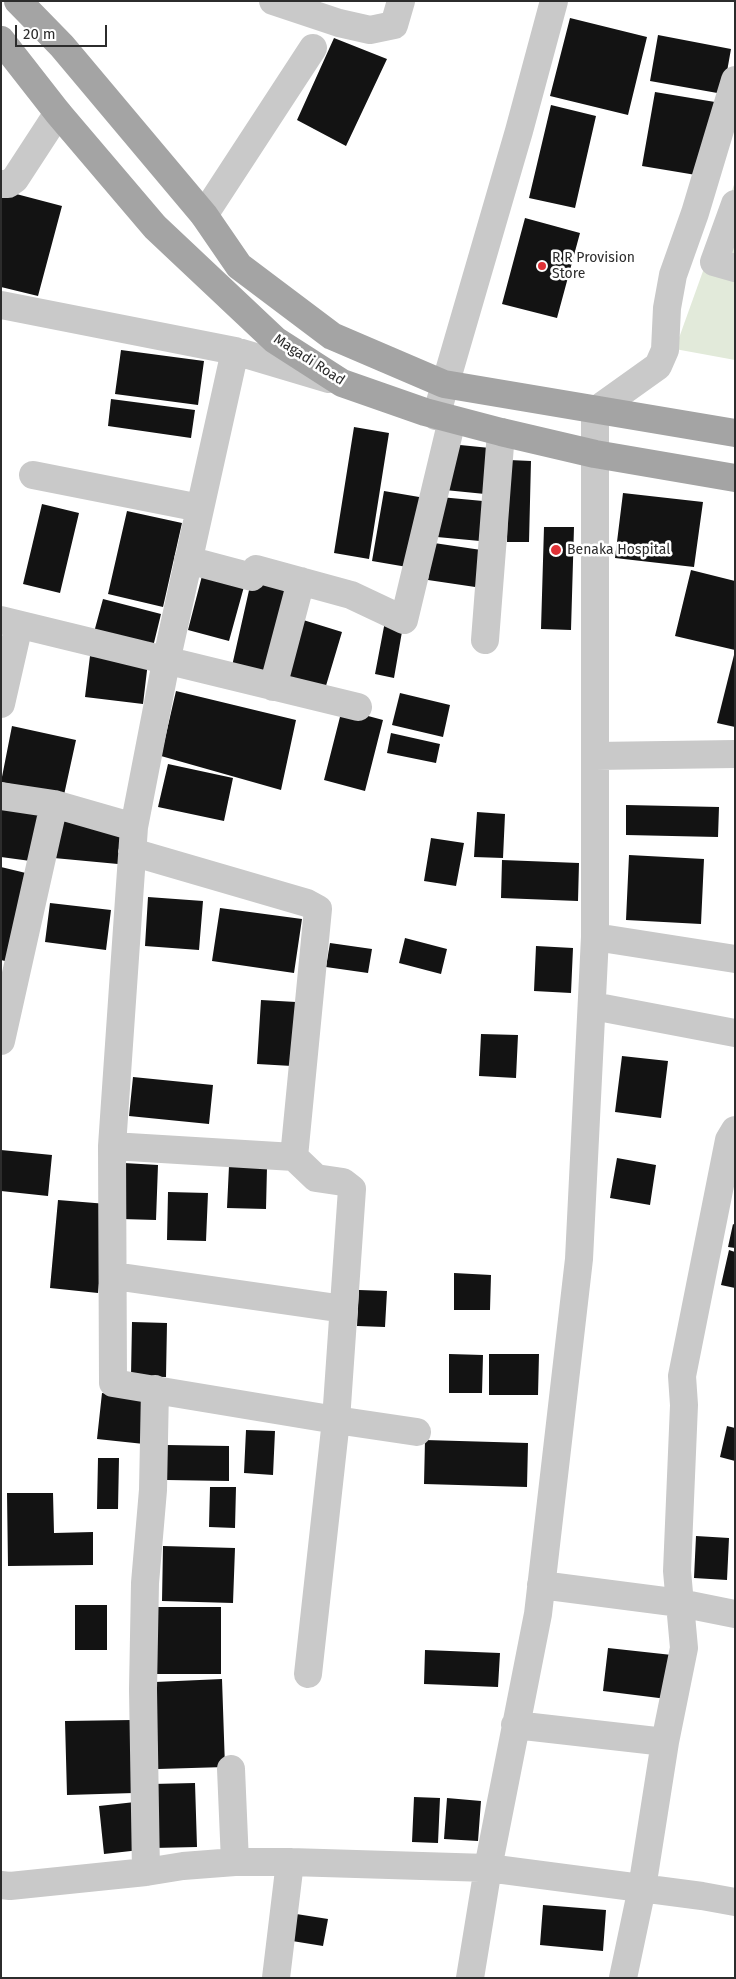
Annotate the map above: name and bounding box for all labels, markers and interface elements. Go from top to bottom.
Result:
scale bar [18,15,110,47]
text: 20 m [23,25,56,43]
place label: R R Provision Store [552,250,635,282]
marker: R R Provision Store [536,260,548,272]
street label: Magadi Road [270,331,348,389]
place label: Benaka Hospital [567,542,670,558]
marker: Benaka Hospital [549,543,563,557]

